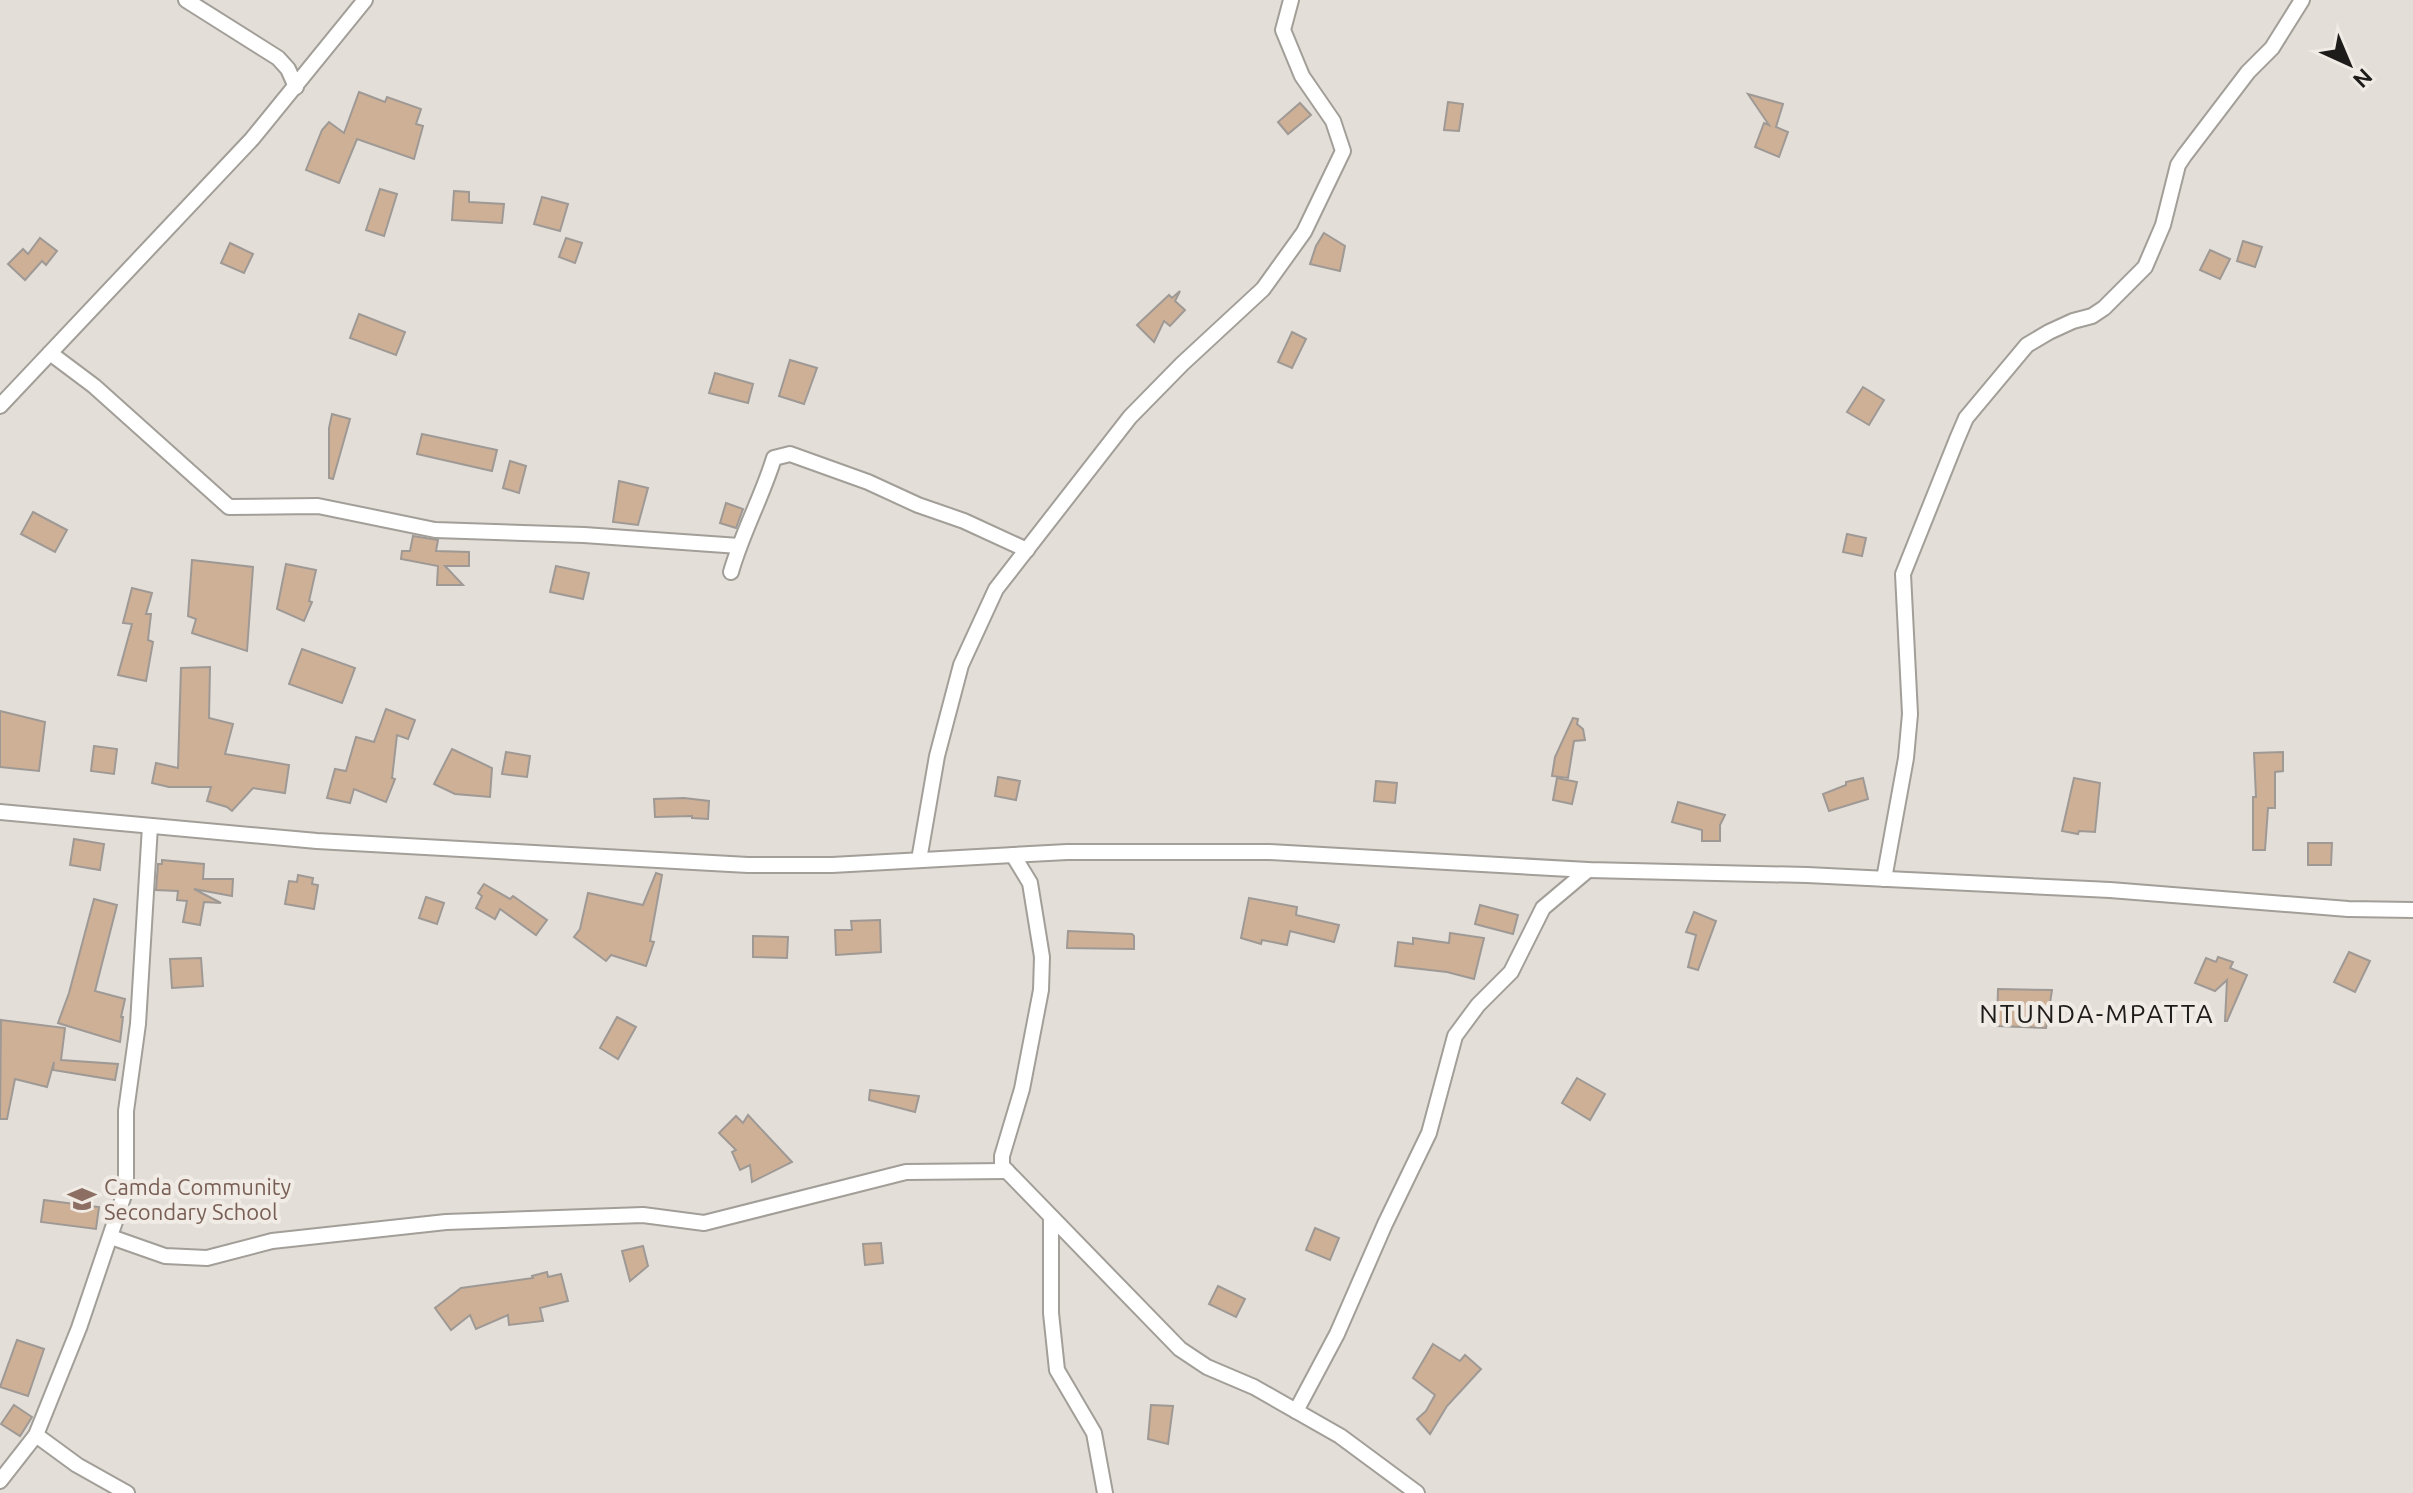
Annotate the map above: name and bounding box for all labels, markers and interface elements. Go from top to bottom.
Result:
north arrow [2309,24,2389,104]
text: N [2349,64,2378,93]
district label: NTUNDA-MPATTA [1979,999,2215,1028]
place label: Camda Community Secondary School [104,1174,291,1224]
school or university icon: Camda Community Secondary School [67,1184,97,1214]

